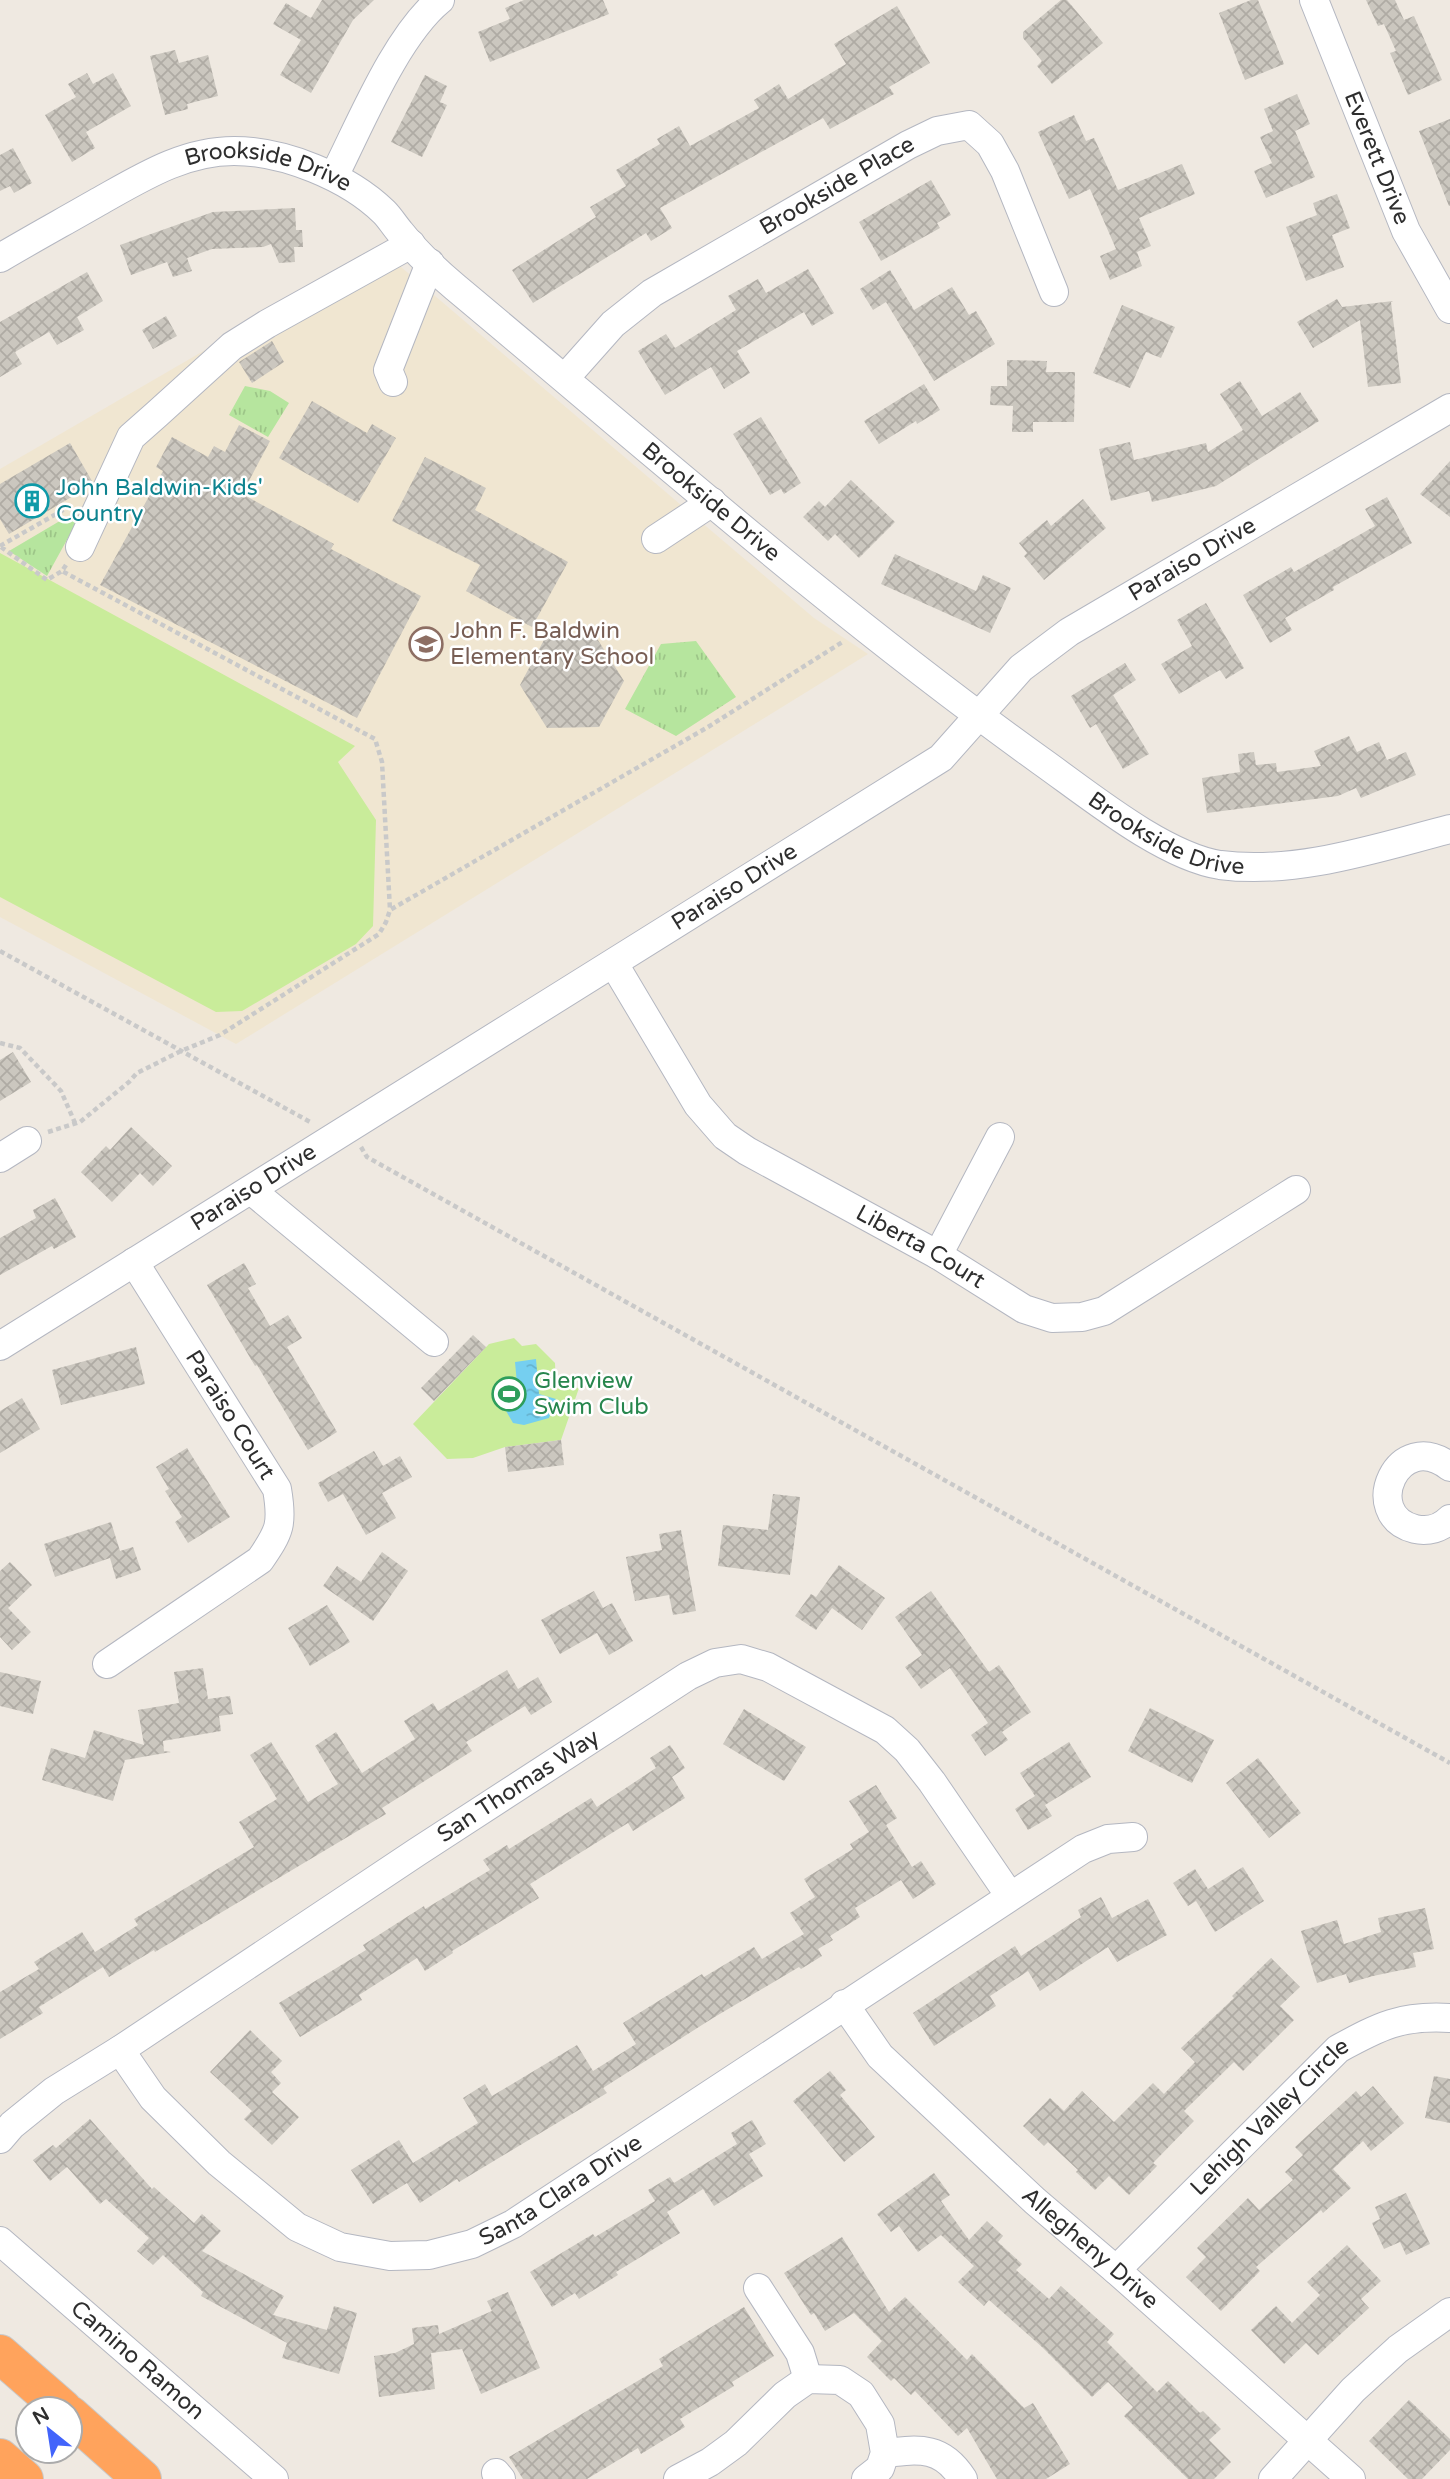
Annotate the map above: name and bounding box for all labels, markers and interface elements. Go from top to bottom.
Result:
street label: Everett Drive [1338,87,1416,229]
street label: Brookside Place [755,130,920,242]
street label: Brookside Drive [181,137,356,198]
street label: Brookside Drive [636,436,786,568]
place label: John Baldwin-Kids' Country [56,474,263,528]
building icon: John Baldwin-Kids' Country [13,482,51,520]
street label: Paraiso Drive [1124,511,1261,608]
place label: John F. Baldwin Elementary School [450,617,654,671]
school or university icon: John F. Baldwin Elementary School [407,625,445,663]
street label: Brookside Drive [1083,786,1245,881]
street label: Paraiso Drive [666,837,802,937]
street label: Paraiso Drive [186,1138,322,1237]
street label: Liberta Court [851,1199,990,1295]
street label: Paraiso Court [179,1345,281,1485]
place label: Glenview Swim Club [534,1367,649,1421]
sports icon: Glenview Swim Club [490,1375,528,1413]
street label: San Thomas Way [432,1723,605,1849]
street label: Lehigh Valley Circle [1185,2032,1353,2202]
street label: Santa Clara Drive [475,2129,648,2252]
street label: Allegheny Drive [1016,2182,1164,2315]
street label: Camino Ramon [65,2295,210,2426]
north arrow [14,2395,84,2465]
text: N [29,2403,53,2429]

